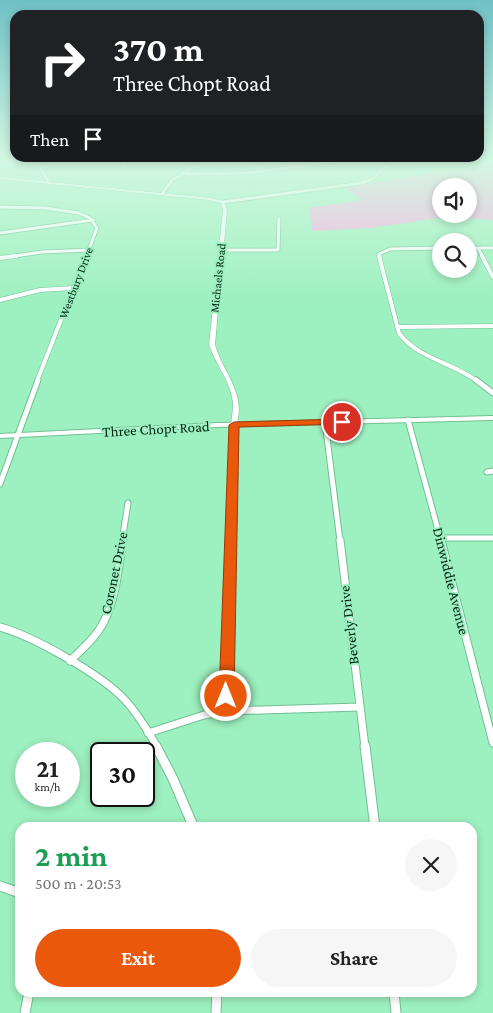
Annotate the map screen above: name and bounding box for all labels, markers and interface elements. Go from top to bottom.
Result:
icon: right [30,30,95,95]
text: 370 m [113,30,204,69]
text: Three Chopt Road [113,71,271,96]
icon: arrive [79,125,107,153]
text: Then [30,129,69,150]
map controls [432,178,477,278]
button: sound [432,178,477,223]
button: search [432,233,477,278]
street label: Michaels Road [207,242,229,313]
street label: Westbury Drive [56,245,96,321]
pin [321,401,363,443]
icon: arrive [328,408,356,436]
street label: Three Chopt Road [102,418,210,441]
street label: Dinwiddie Avenue [430,526,472,637]
street label: Coronet Drive [97,530,131,616]
street label: Beverly Drive [336,584,363,666]
position arrow [199,669,251,721]
speed limit sign: 30 [90,742,155,807]
text: 21 [36,755,59,782]
text: km/h [35,780,60,794]
text: 2 min [35,839,107,872]
button: close [405,839,457,891]
text: 500 m · 20:53 [35,875,122,892]
button: Exit [35,929,241,987]
button: Share [251,929,457,987]

